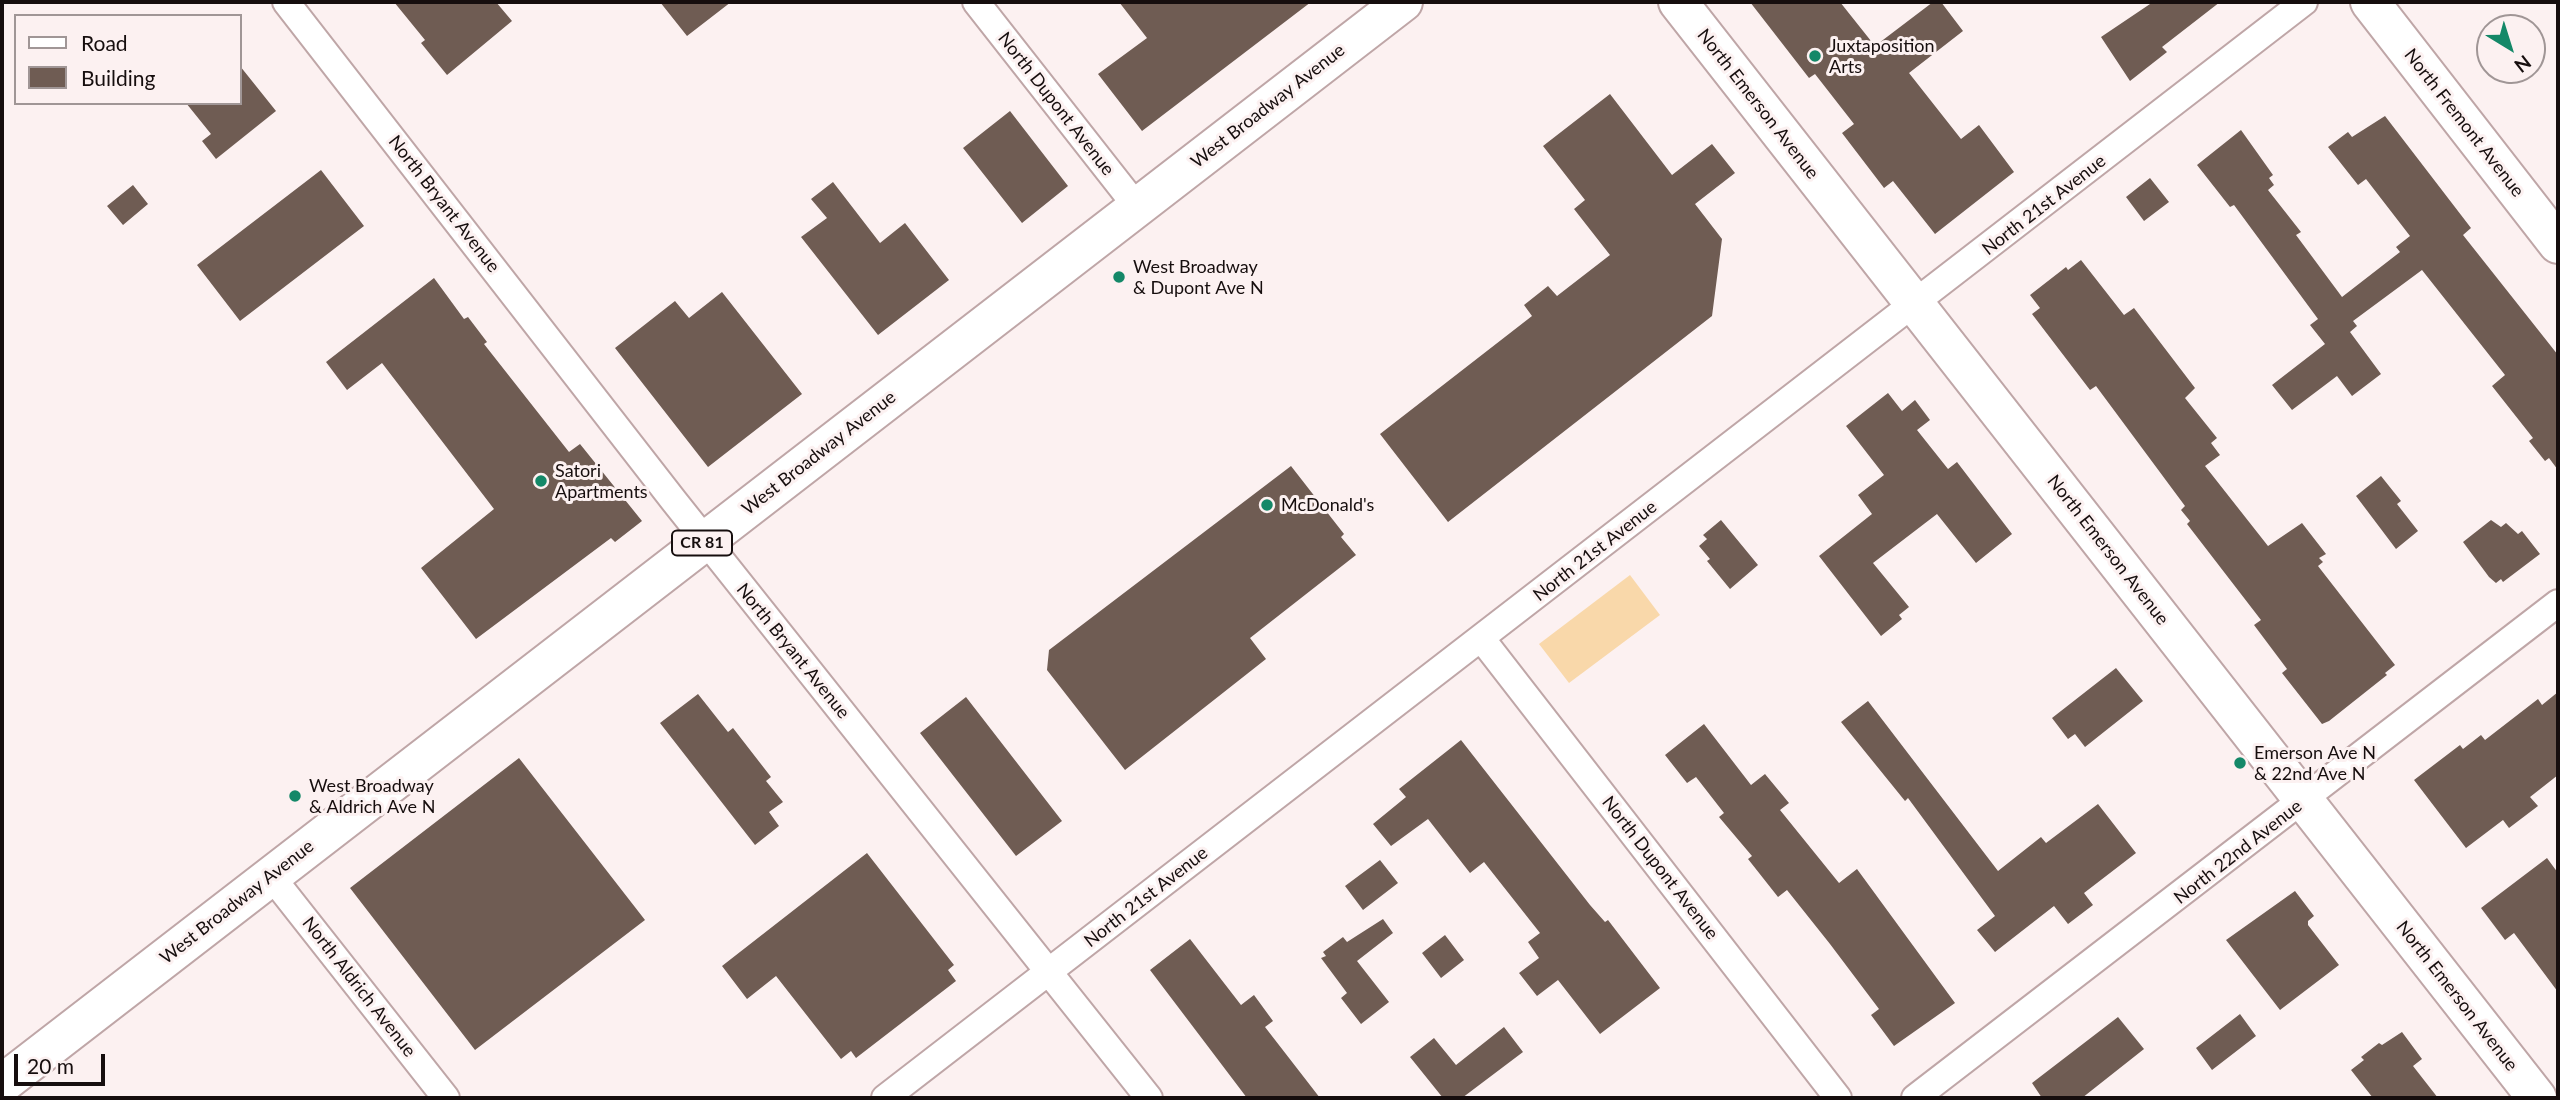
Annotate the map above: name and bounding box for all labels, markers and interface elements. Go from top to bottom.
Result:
legend [14,14,242,105]
north arrow [2476,14,2546,84]
street label: North Emerson Avenue [1693,25,1823,183]
street label: North Dupont Avenue [993,28,1119,180]
text: Road [81,30,128,55]
place label: Juxtaposition Arts [1829,35,1934,78]
street label: West Broadway Avenue [1187,39,1349,173]
street label: North Fremont Avenue [2399,45,2529,201]
marker: Juxtaposition Arts [1807,48,1823,64]
text: Building [81,65,156,90]
street label: North Bryant Avenue [384,131,504,277]
street label: North 21st Avenue [1978,150,2110,260]
place label: West Broadway & Dupont Ave N [1133,256,1264,298]
marker: West Broadway & Dupont Ave N [1111,269,1127,285]
street label: West Broadway Avenue [738,386,900,520]
place label: Satori Apartments [555,460,648,503]
street label: North Emerson Avenue [2043,471,2173,629]
marker: Satori Apartments [533,473,549,489]
place label: McDonald's [1281,494,1374,516]
street label: North 21st Avenue [1529,496,1661,606]
marker: McDonald's [1259,497,1275,513]
road number: CR 81 [672,530,732,556]
street label: North Bryant Avenue [732,579,854,723]
place label: Emerson Ave N & 22nd Ave N [2254,742,2376,784]
marker: Emerson Ave N & 22nd Ave N [2232,755,2248,771]
place label: West Broadway & Aldrich Ave N [309,775,435,818]
marker: West Broadway & Aldrich Ave N [287,788,303,804]
street label: North Dupont Avenue [1597,792,1723,944]
street label: North 22nd Avenue [2170,795,2306,909]
street label: West Broadway Avenue [156,835,318,969]
street label: North 21st Avenue [1080,842,1212,952]
street label: North Aldrich Avenue [298,913,420,1061]
street label: North Emerson Avenue [2392,917,2522,1075]
scale bar [18,1040,108,1084]
text: 20 m [27,1053,74,1078]

